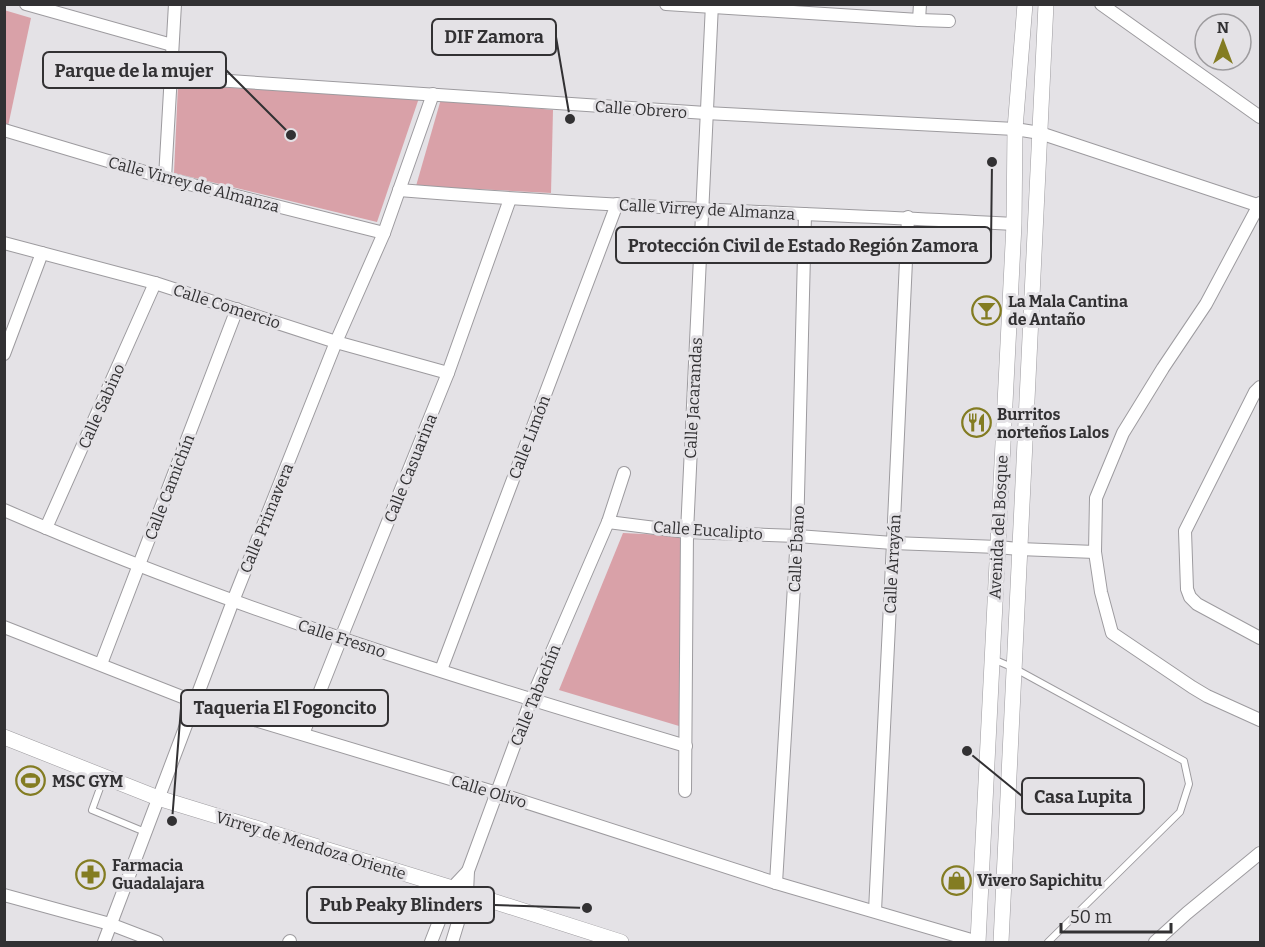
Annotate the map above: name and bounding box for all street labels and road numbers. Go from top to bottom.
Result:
street label: Calle Obrero [594,97,688,122]
street label: Calle Virrey de Almanza [106,152,282,217]
street label: Calle Virrey de Almanza [618,195,796,224]
street label: Calle Comercio [171,280,283,333]
street label: Calle Jacarandas [681,337,706,459]
street label: Calle Sabino [74,361,129,452]
street label: Calle Limón [505,393,554,482]
street label: Calle Casuarina [380,411,441,525]
street label: Calle Camichín [141,432,198,543]
street label: Avenida del Bosque [985,454,1012,600]
street label: Calle Primavera [236,460,297,576]
street label: Calle Ébano [784,505,808,593]
street label: Calle Arrayán [880,514,905,614]
street label: Calle Eucalipto [652,517,763,544]
street label: Calle Fresno [296,615,388,662]
street label: Calle Tabachín [506,642,564,749]
street label: Calle Olivo [449,771,529,812]
street label: Virrey de Mendoza Oriente [213,807,408,883]

